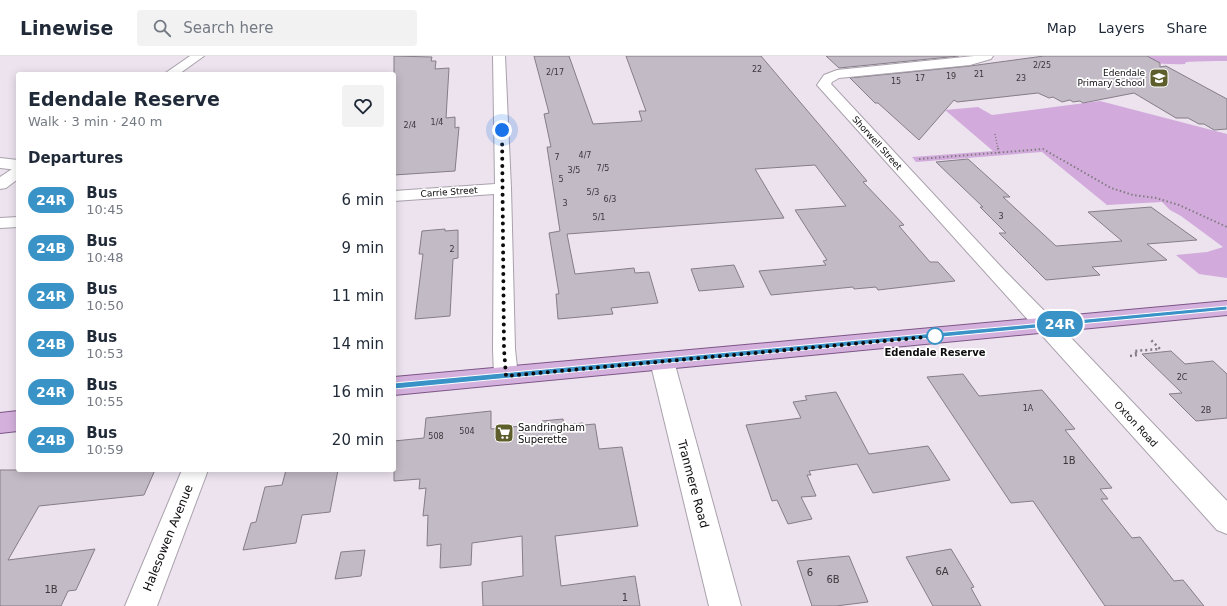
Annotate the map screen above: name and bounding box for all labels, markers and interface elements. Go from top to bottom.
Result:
search box [137,10,417,46]
text: Linewise [20,17,113,39]
icon: search [151,17,173,39]
text: Search here [183,19,273,37]
text: Map [1047,20,1076,36]
text: Layers [1098,20,1145,36]
text: Share [1167,20,1207,36]
house number: 2/25 [1033,61,1051,70]
house number: 22 [752,65,762,74]
school or university icon: Edendale Primary School [1148,67,1170,89]
house number: 2/17 [546,68,564,77]
place label: Edendale Primary School [1077,68,1145,88]
house number: 21 [974,70,984,79]
house number: 19 [946,72,956,81]
house number: 17 [915,74,925,83]
house number: 23 [1016,74,1026,83]
house number: 15 [891,77,901,86]
button: heart [342,85,384,127]
text: Edendale Reserve [28,88,220,110]
text: Walk · 3 min · 240 m [28,114,162,129]
street label: Shorwell Street [850,114,904,172]
house number: 1/4 [431,118,443,127]
your location [492,120,512,140]
house number: 2/4 [404,121,416,130]
text: Departures [28,149,123,167]
house number: 4/7 [579,151,591,160]
house number: 7 [554,153,560,162]
house number: 7/5 [597,164,609,173]
house number: 3/5 [568,166,580,175]
house number: 5 [558,175,564,184]
text: Bus [86,184,117,202]
street label: Carrie Street [420,185,478,199]
house number: 5/3 [587,188,599,197]
text: 6 min [341,191,384,209]
text: 24R [36,192,66,208]
house number: 6/3 [604,195,616,204]
house number: 3 [562,199,568,208]
text: 10:45 [86,202,124,217]
house number: 3 [998,212,1004,221]
house number: 5/1 [593,213,605,222]
text: Bus [86,232,117,250]
text: 9 min [341,239,384,257]
text: 24B [36,240,66,256]
house number: 2 [449,245,455,254]
text: 10:48 [86,250,124,265]
text: Bus [86,280,117,298]
text: 11 min [332,287,384,305]
text: 24R [36,288,66,304]
text: 10:50 [86,298,124,313]
line badge: 24R [1037,311,1083,337]
text: 24R [1045,316,1075,332]
marker: Edendale Reserve [926,327,944,345]
text: Bus [86,328,117,346]
text: 14 min [332,335,384,353]
text: 24B [36,336,66,352]
text: 10:53 [86,346,124,361]
place label: Edendale Reserve [885,347,986,358]
house number: 2C [1177,373,1188,382]
text: Bus [86,376,117,394]
text: 16 min [332,383,384,401]
text: 24R [36,384,66,400]
text: 10:55 [86,394,124,409]
street label: Oxton Road [1112,399,1160,449]
house number: 1A [1023,404,1034,413]
house number: 2B [1201,406,1211,415]
supermarket icon: Sandringham Superette [493,422,515,444]
place label: Sandringham Superette [518,422,585,445]
text: Bus [86,424,117,442]
house number: 504 [459,427,475,436]
text: 20 min [332,431,384,449]
text: 24B [36,432,66,448]
house number: 508 [428,432,444,441]
street label: Tranmere Road [674,438,711,530]
text: 10:59 [86,442,124,457]
house number: 1B [1062,455,1076,466]
street label: Halesowen Avenue [140,483,196,593]
house number: 6A [935,566,949,577]
house number: 6 [807,567,813,578]
house number: 6B [826,574,840,585]
house number: 1B [44,584,58,595]
house number: 1 [622,592,628,603]

